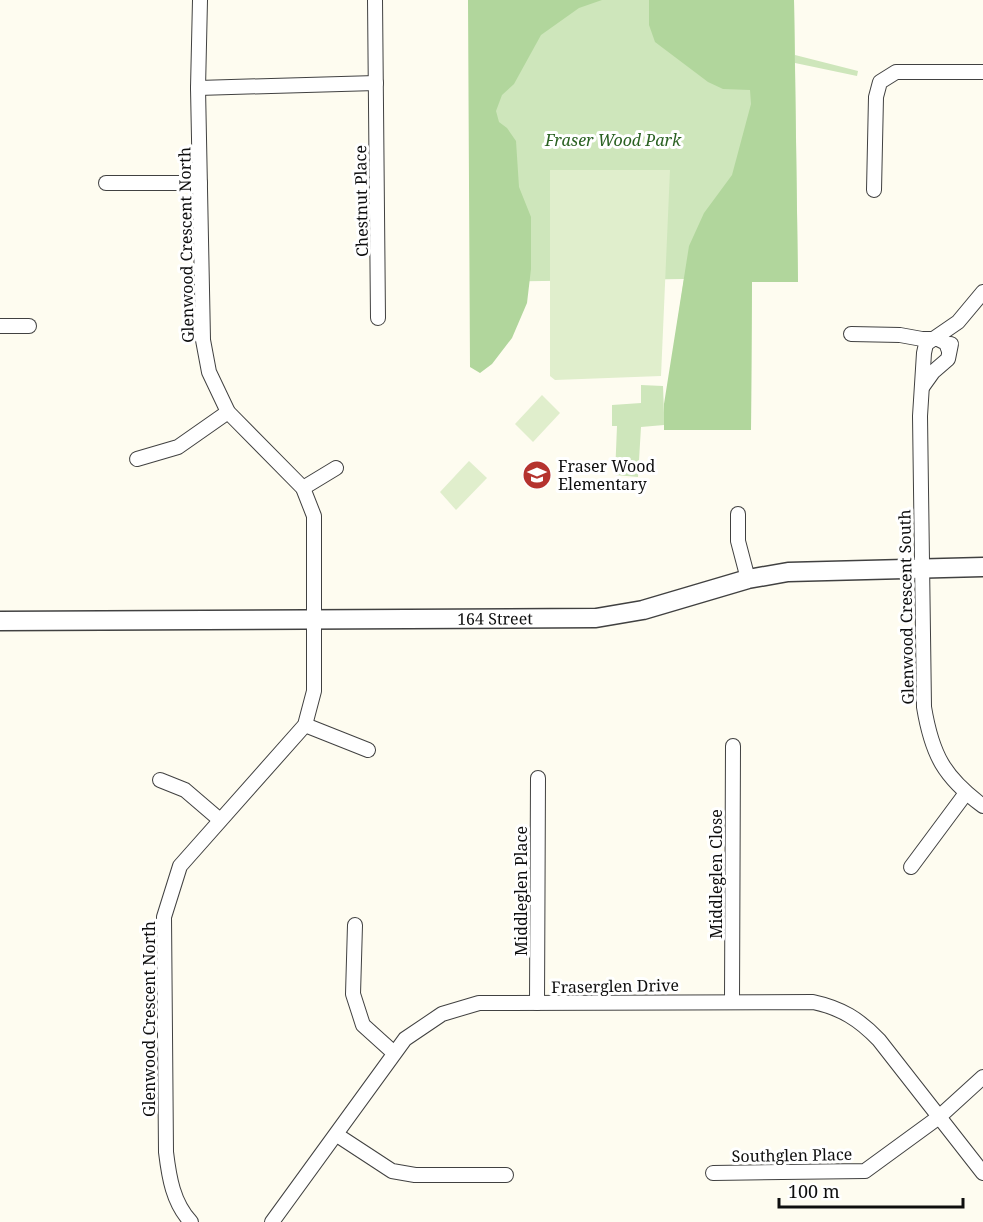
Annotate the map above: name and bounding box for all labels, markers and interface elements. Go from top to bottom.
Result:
park label: Fraser Wood Park [544,129,682,151]
street label: Chestnut Place [349,145,373,257]
street label: Glenwood Crescent North [173,147,199,343]
place label: Fraser Wood Elementary [558,455,655,495]
school or university icon: Fraser Wood Elementary [521,459,553,491]
street label: Glenwood Crescent South [893,509,919,705]
street label: 164 Street [457,607,533,630]
street label: Middleglen Close [705,809,727,939]
street label: Middleglen Place [510,826,532,956]
street label: Glenwood Crescent North [138,921,160,1117]
street label: Fraserglen Drive [551,974,679,998]
street label: Southglen Place [732,1143,852,1167]
scale bar [779,1171,964,1209]
text: 100 m [788,1179,840,1203]

